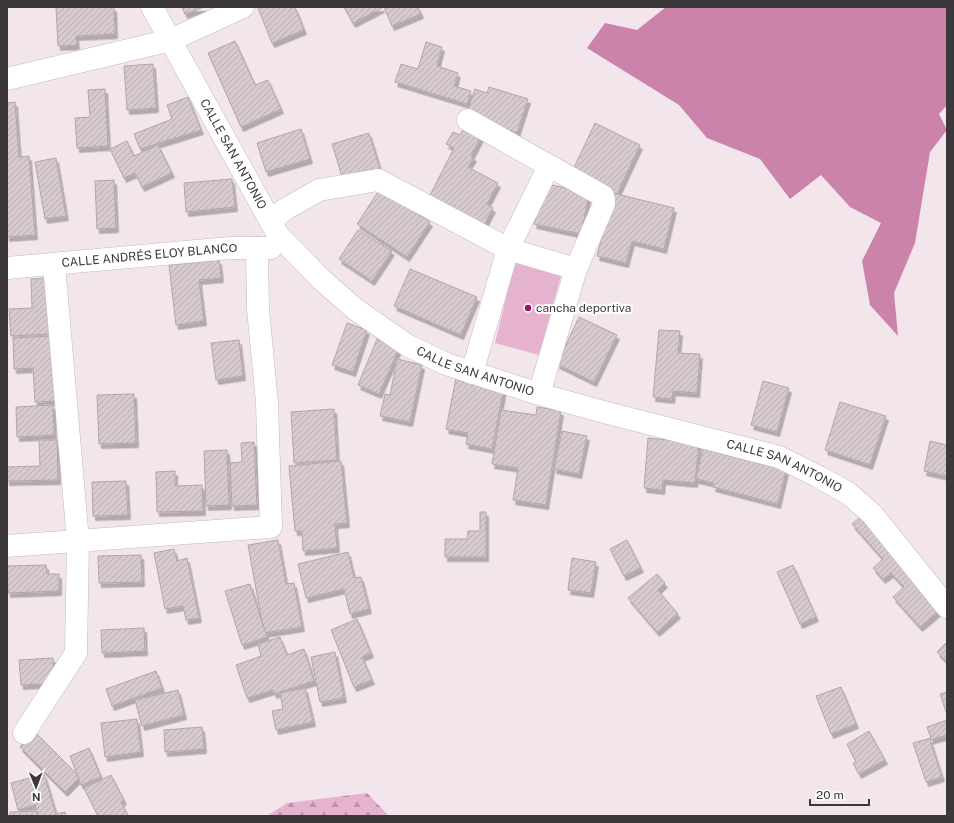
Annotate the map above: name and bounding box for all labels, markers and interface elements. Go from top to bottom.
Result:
street label: CALLE SAN ANTONIO [197,96,269,212]
street label: CALLE ANDRÉS ELOY BLANCO [61,241,237,270]
place label: cancha deportiva [536,301,631,315]
marker: cancha deportiva [523,303,533,313]
street label: CALLE SAN ANTONIO [414,344,536,399]
street label: CALLE SAN ANTONIO [725,437,845,495]
north arrow [16,767,56,807]
scale bar [810,781,869,807]
text: 20 m [816,788,844,802]
text: N [32,791,41,803]

